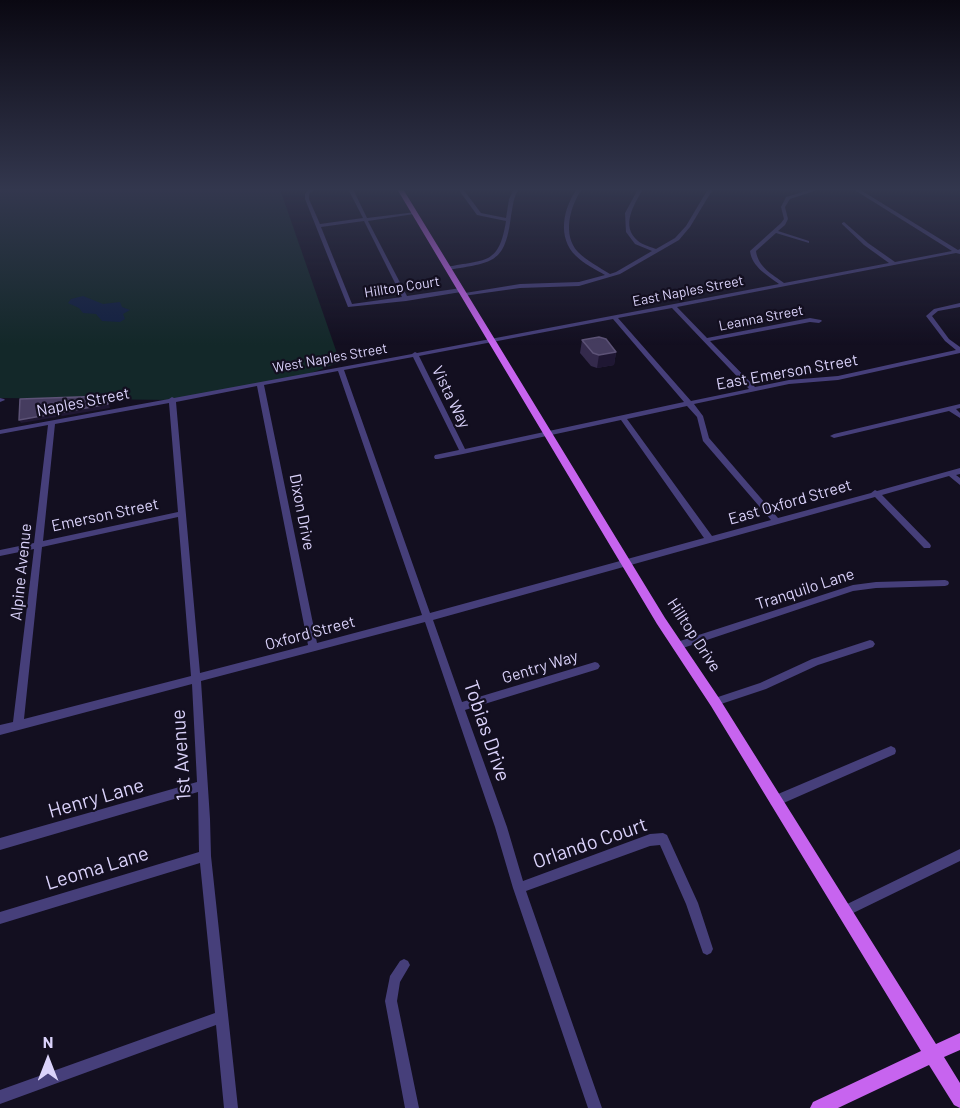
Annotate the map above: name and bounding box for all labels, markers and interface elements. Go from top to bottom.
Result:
street label: East Naples Street [631,272,745,310]
street label: Hilltop Court [363,273,441,301]
street label: Leanna Street [717,302,805,334]
street label: West Naples Street [271,340,389,376]
street label: East Emerson Street [715,350,859,394]
street label: Vista Way [428,363,474,431]
street label: Naples Street [35,384,131,420]
street label: Dixon Drive [285,472,319,552]
street label: East Oxford Street [726,475,854,529]
street label: Emerson Street [50,494,160,536]
street label: Alpine Avenue [6,523,36,621]
street label: Tranquilo Lane [753,564,857,614]
street label: Hilltop Drive [663,595,725,675]
street label: Oxford Street [263,612,357,654]
street label: Gentry Way [500,646,580,688]
street label: Tobias Drive [459,677,515,785]
street label: 1st Avenue [166,709,196,801]
street label: Henry Lane [45,773,147,823]
street label: Orlando Court [530,812,650,874]
street label: Leoma Lane [43,841,151,895]
north arrow [18,1030,78,1090]
text: N [43,1032,53,1051]

